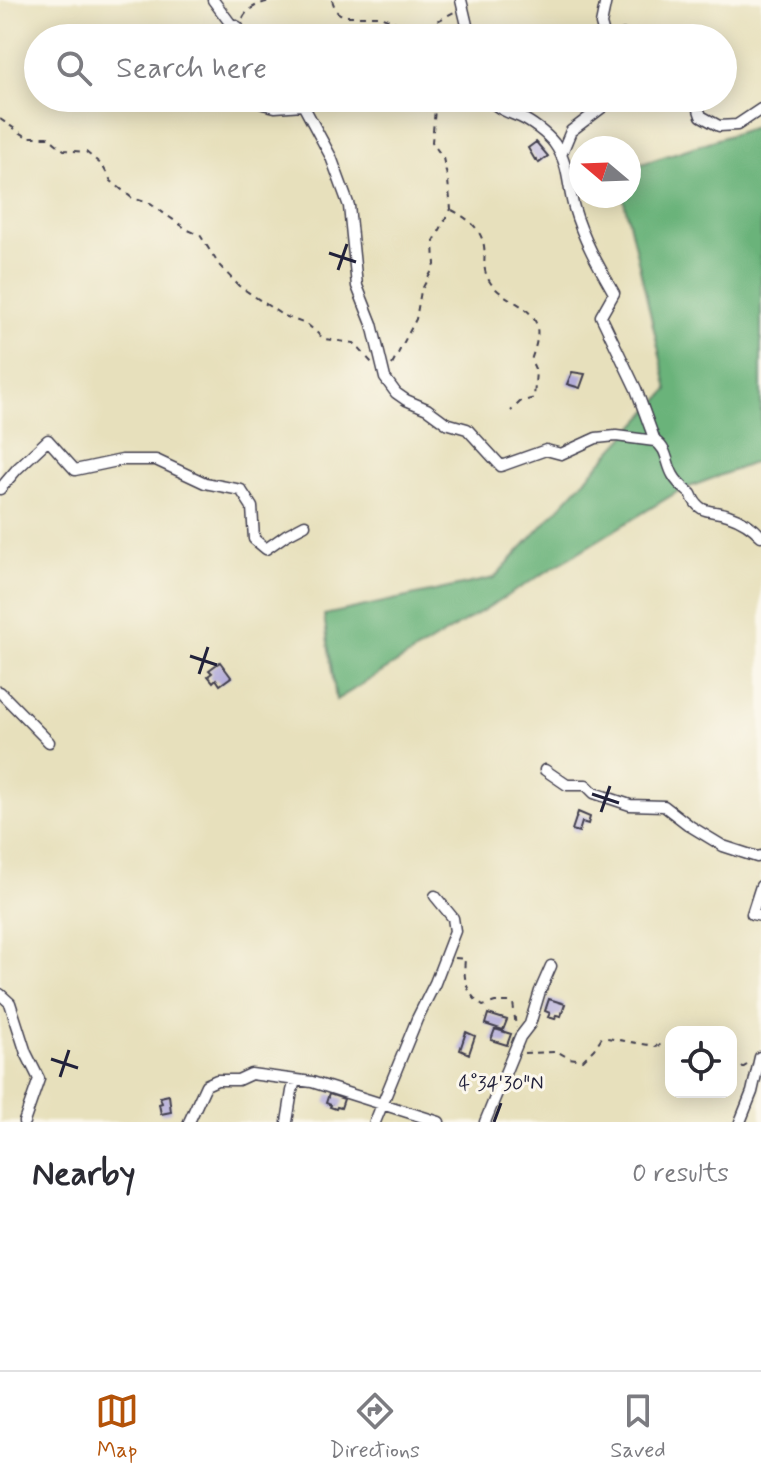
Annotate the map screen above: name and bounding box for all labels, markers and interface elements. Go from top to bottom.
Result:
search box [24,24,737,112]
icon: search [52,46,96,90]
text: Search here [116,49,267,88]
north arrow [569,136,641,208]
map controls [665,1026,737,1098]
button: locate [665,1026,737,1098]
text: 4°34'30"N [459,1071,543,1098]
text: Nearby [32,1152,136,1197]
text: 0 results [632,1157,729,1191]
tab: Map [95,1389,139,1465]
tab: Directions [329,1389,420,1465]
tab: Saved [610,1389,666,1465]

